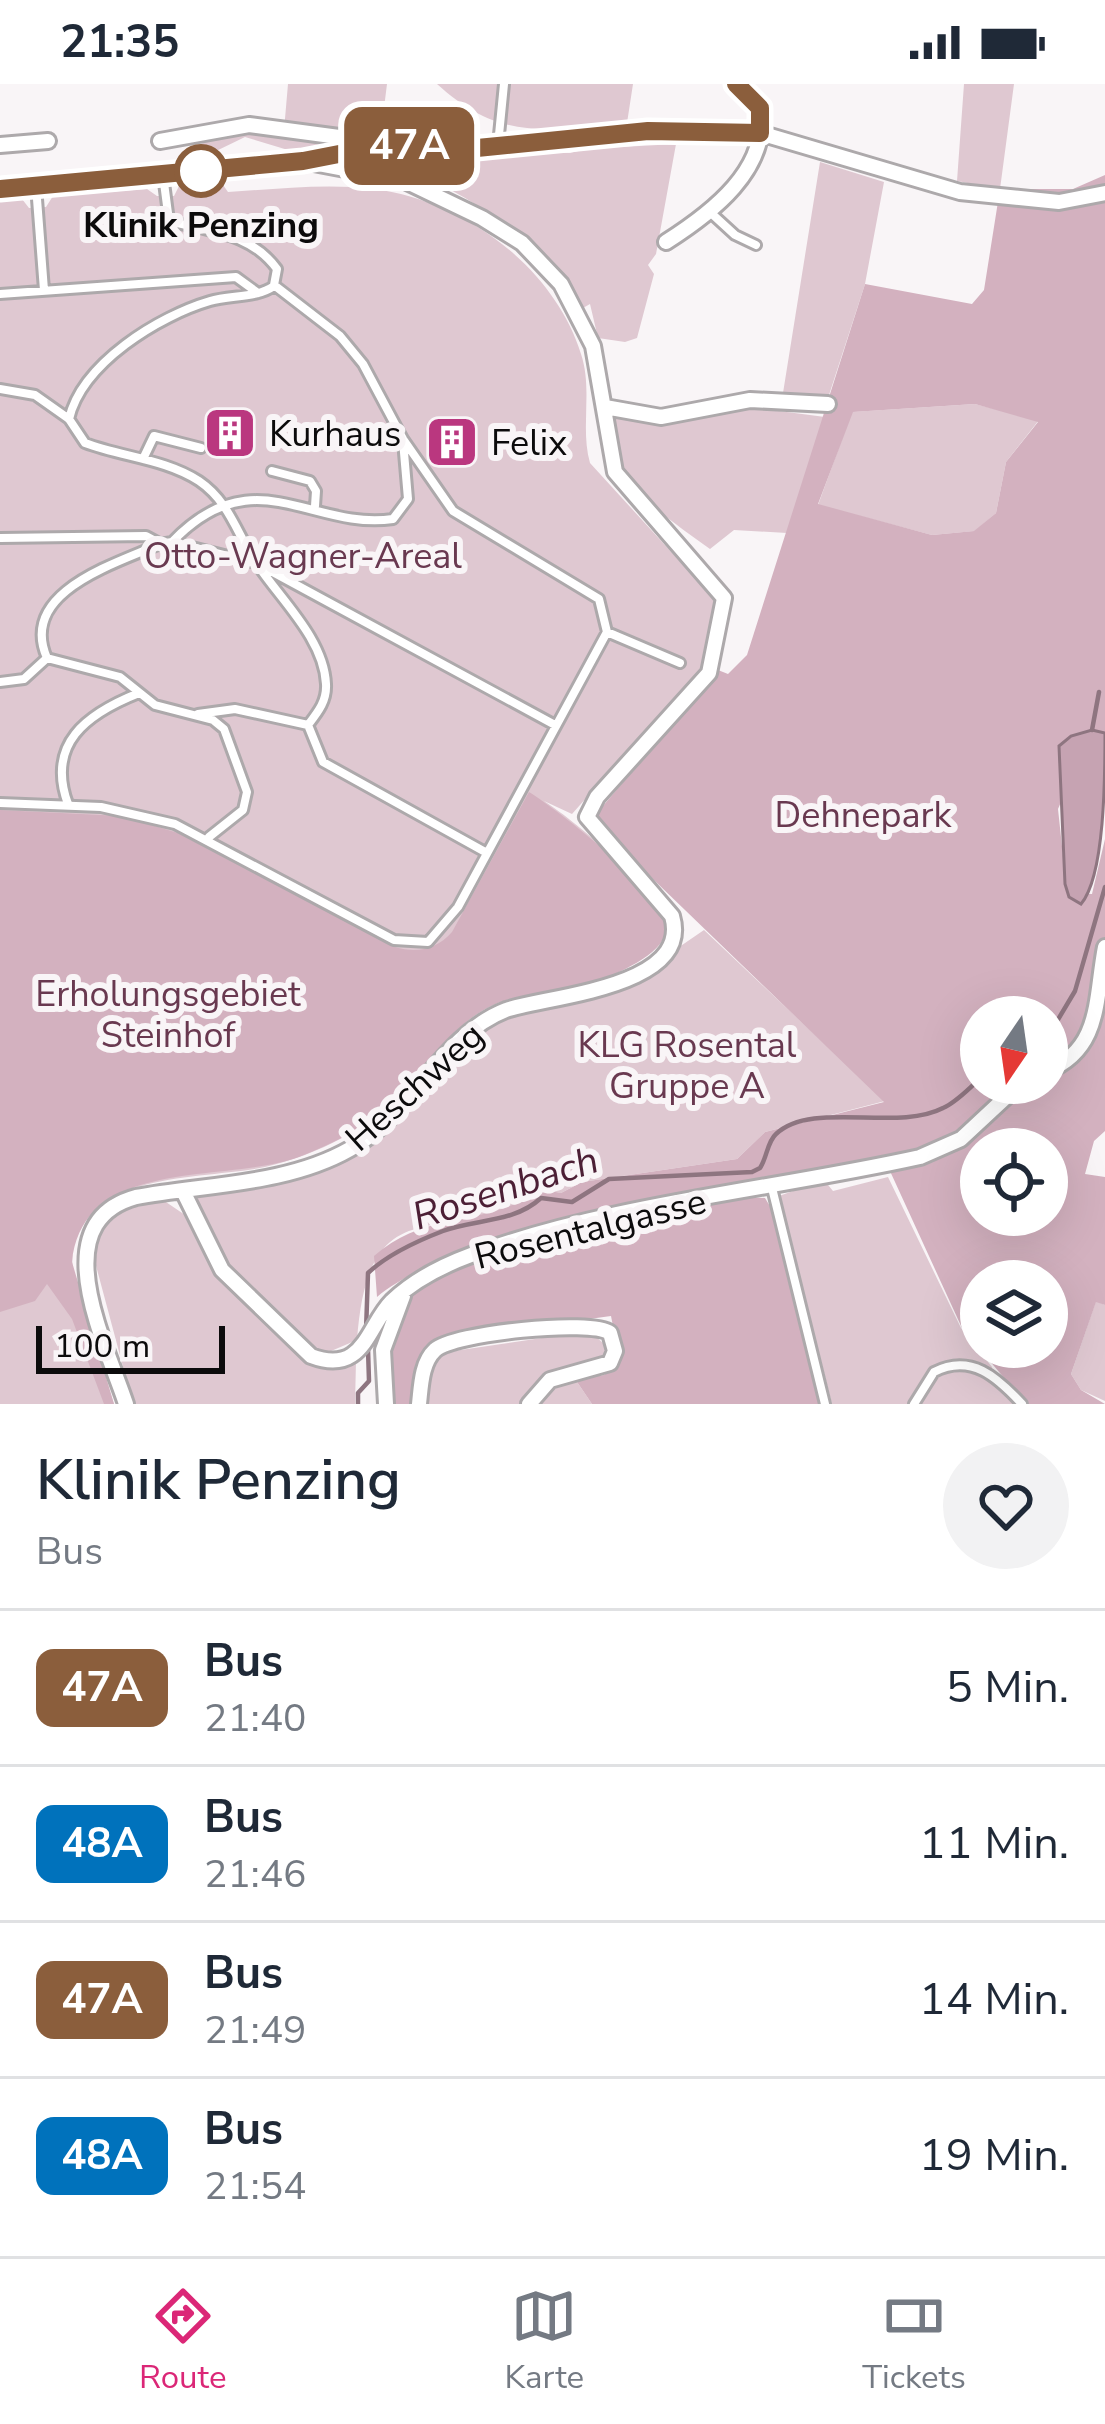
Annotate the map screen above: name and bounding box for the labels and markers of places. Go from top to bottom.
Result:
marker: Klinik Penzing [176,146,226,196]
place label: Klinik Penzing [83,201,319,250]
building icon: Kurhaus [202,405,258,461]
place label: Kurhaus [269,410,401,459]
building icon: Felix [424,414,480,470]
place label: Felix [491,419,567,468]

